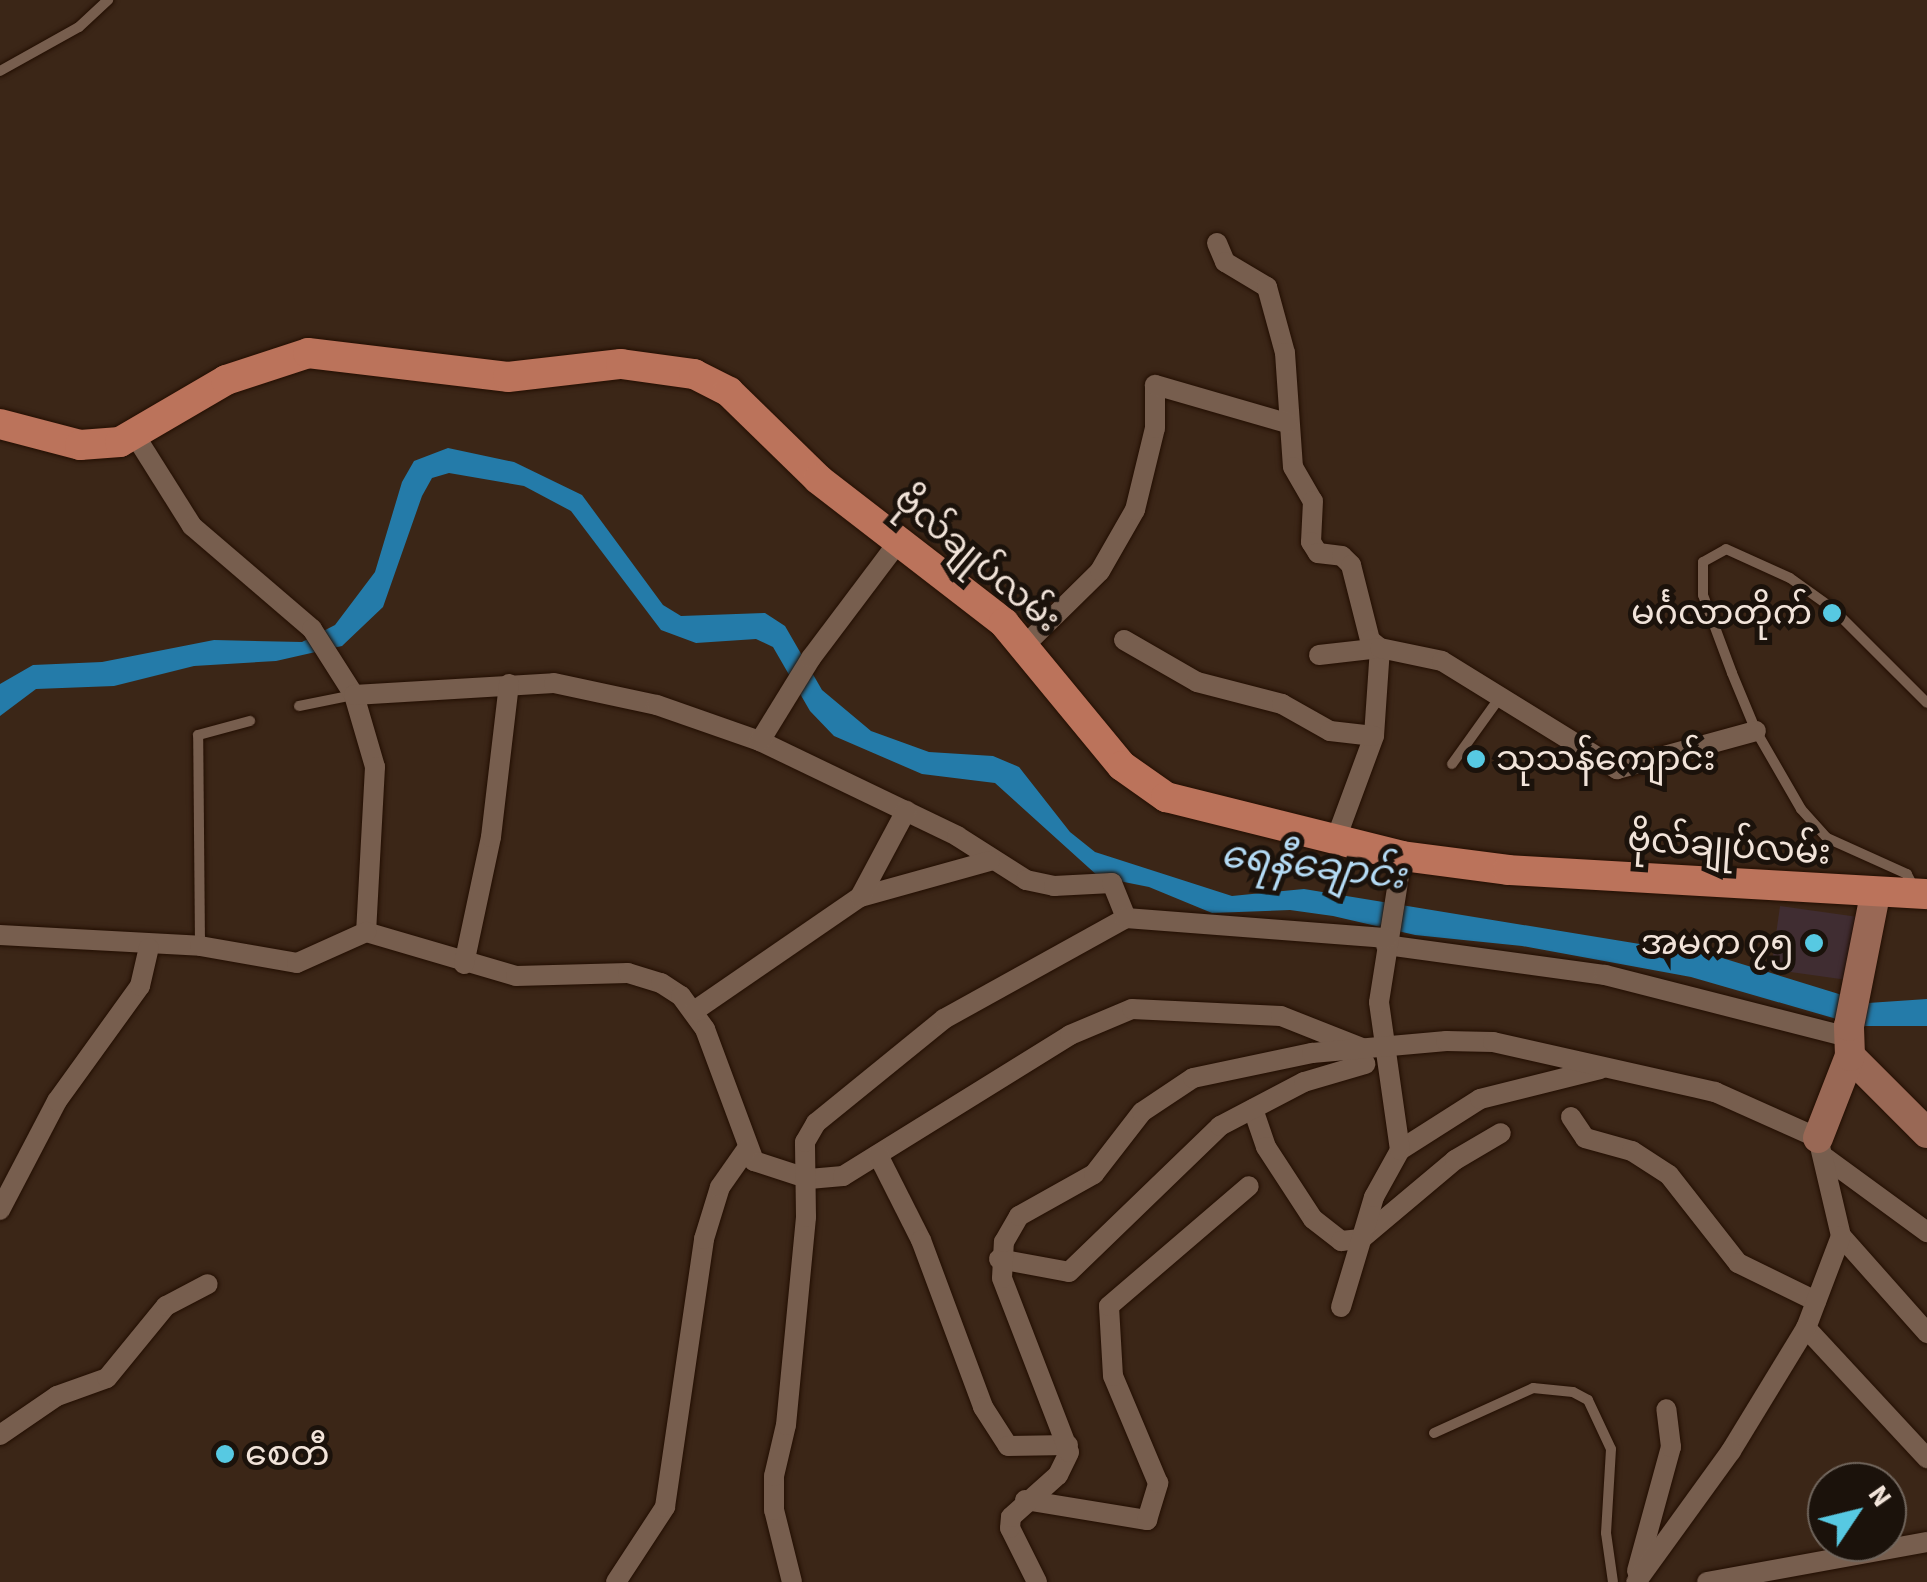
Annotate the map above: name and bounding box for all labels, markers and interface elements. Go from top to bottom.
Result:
street label: ဗိုလ်‌ချုပ်‌လမ်း [885,478,1069,642]
place label: မင်္ဂလာတိုက် [1631,592,1812,634]
marker: မင်္ဂလာတိုက် [1821,602,1843,624]
place label: သုသန်ကျောင်း [1496,738,1716,780]
marker: သုသန်ကျောင်း [1465,748,1487,770]
street label: ဗိုလ်‌ချုပ်‌လမ်း [1626,818,1832,874]
water label: ရေနီချောင်း [1218,832,1408,900]
place label: အမက ၇၅ [1640,922,1794,964]
marker: အမက ၇၅ [1803,932,1825,954]
place label: စေတီ [245,1433,330,1475]
marker: စေတီ [214,1443,236,1465]
north arrow [1807,1462,1907,1562]
text: N [1858,1477,1902,1515]

